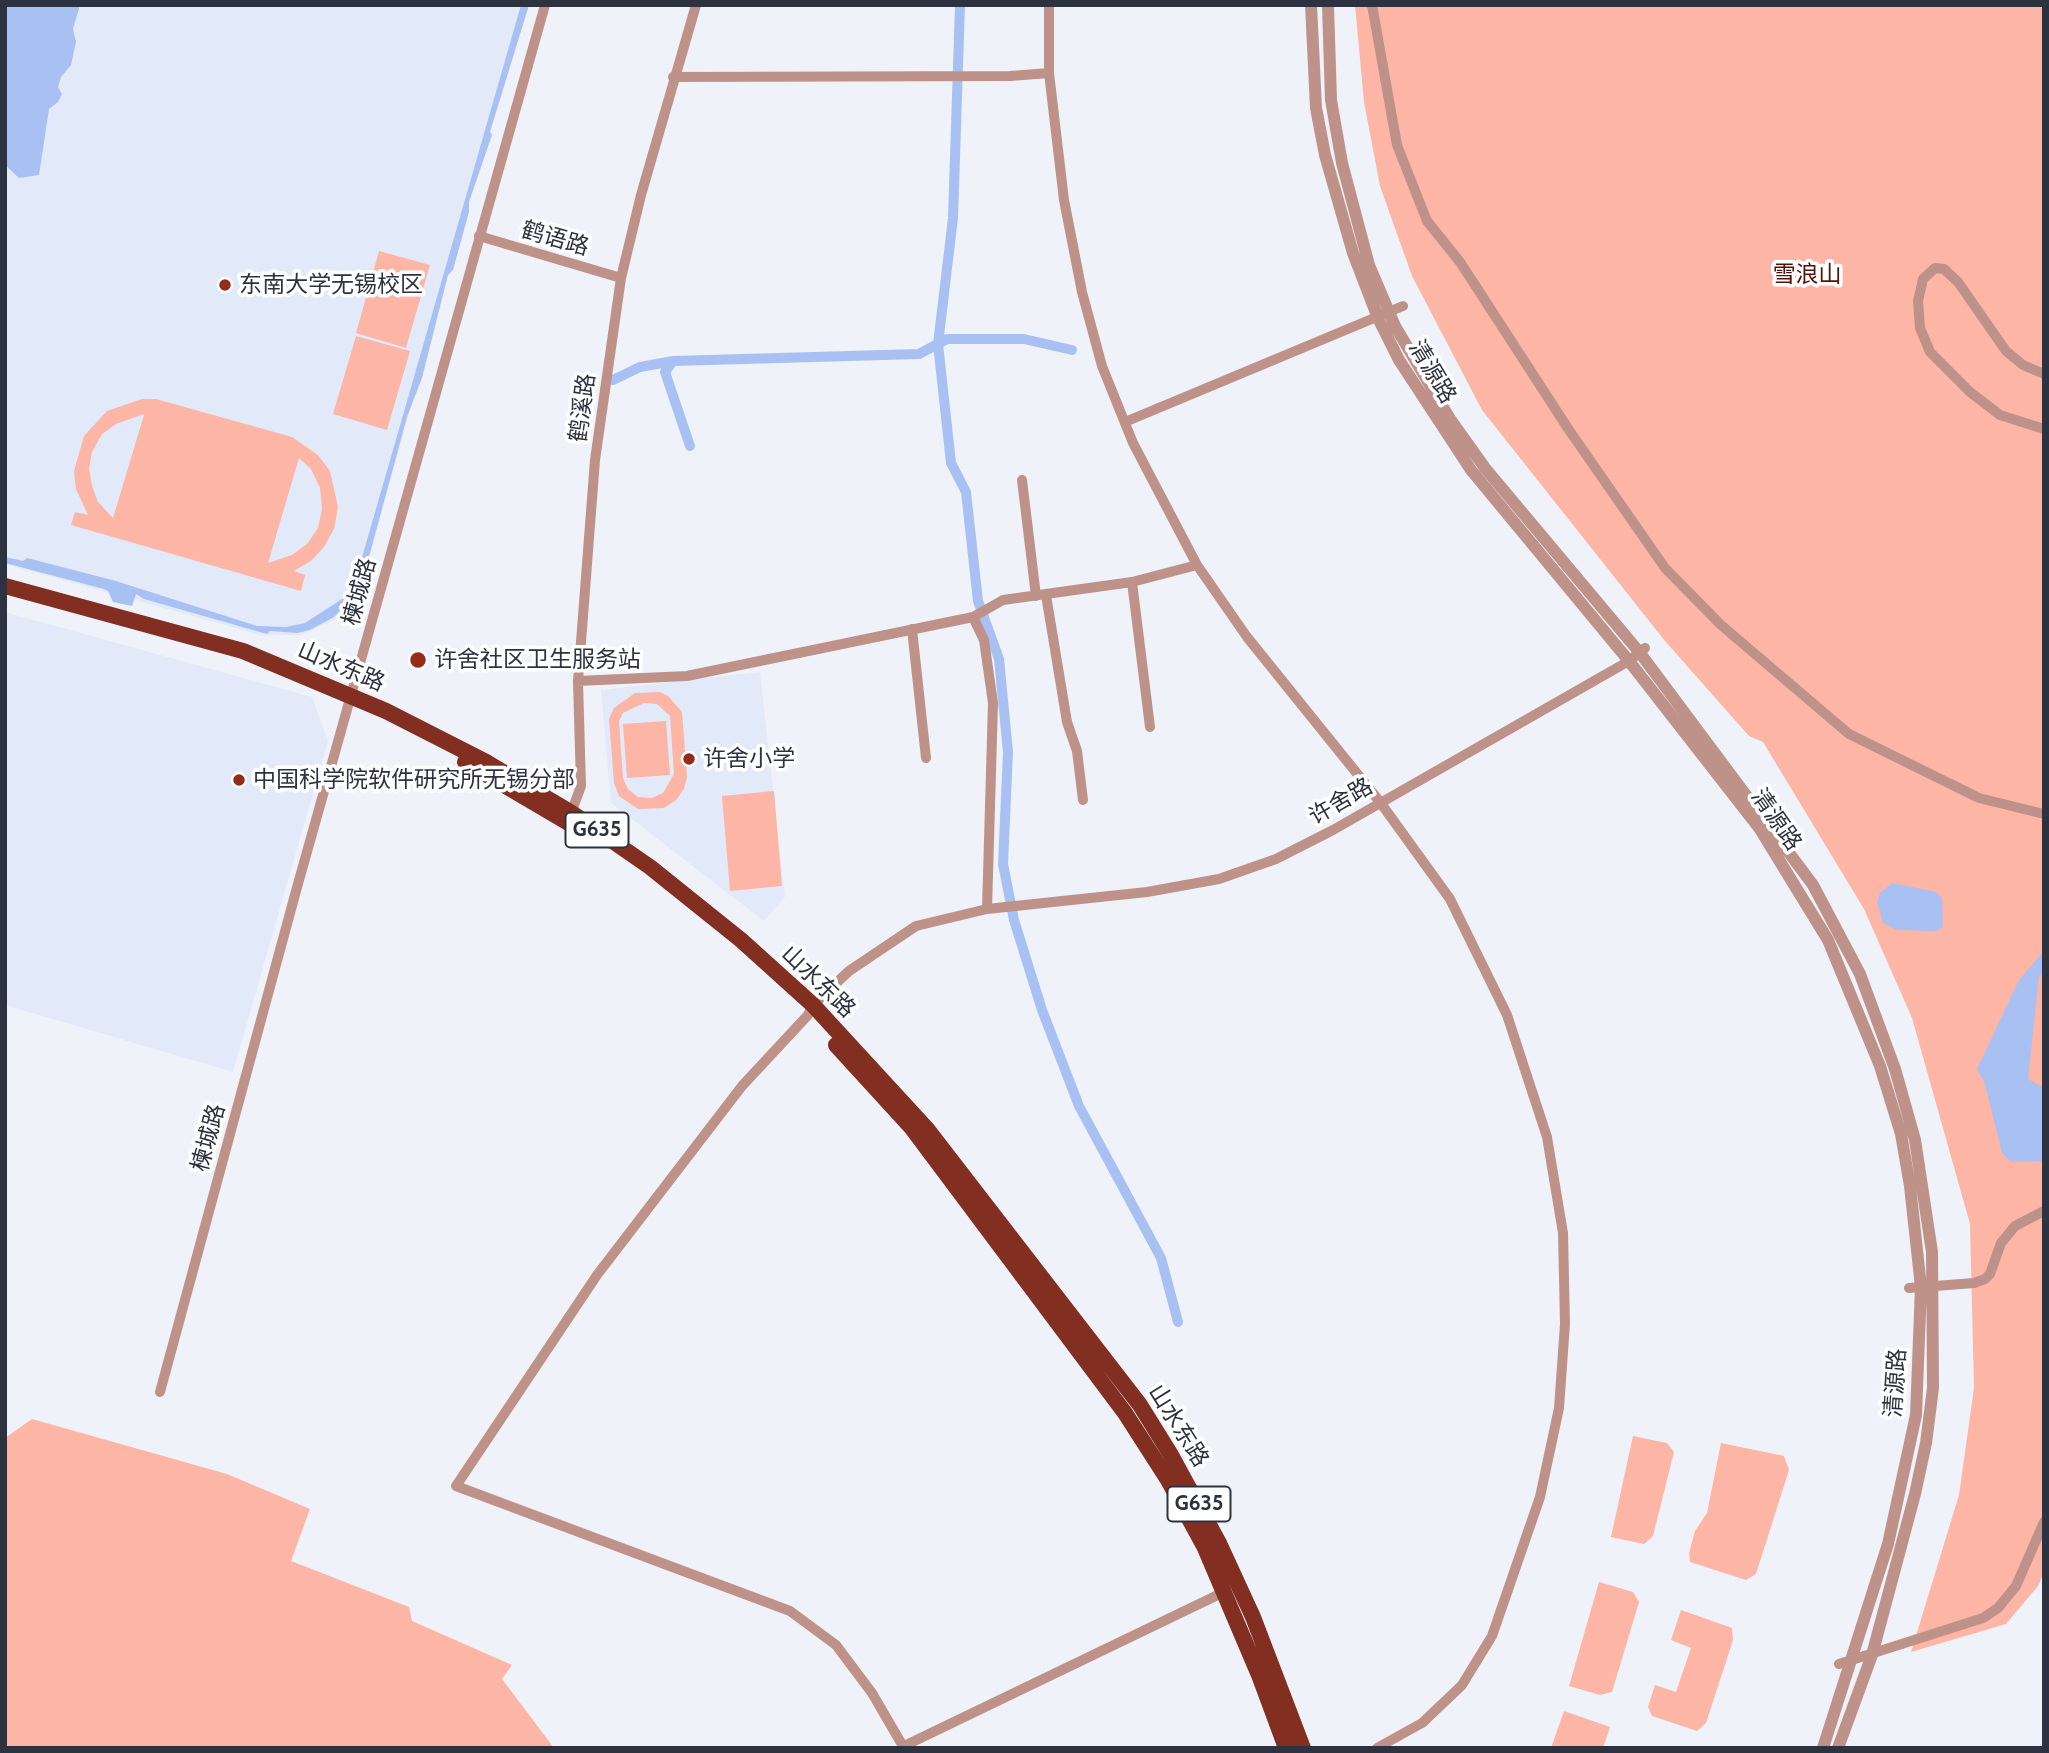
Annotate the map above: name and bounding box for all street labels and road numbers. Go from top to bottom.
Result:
street label: 鹤语路 [518,216,592,262]
street label: 清源路 [1402,335,1462,409]
street label: 鹤溪路 [565,372,601,444]
street label: 楝城路 [338,555,382,629]
street label: 山水东路 [293,636,389,698]
street label: 许舍路 [1304,773,1378,831]
street label: 清源路 [1745,784,1807,856]
road number: G635 [566,812,628,848]
street label: 山水东路 [775,940,861,1024]
street label: 楝城路 [187,1101,231,1175]
street label: 清源路 [1880,1348,1912,1418]
street label: 山水东路 [1142,1380,1214,1472]
road number: G635 [1168,1486,1230,1522]

